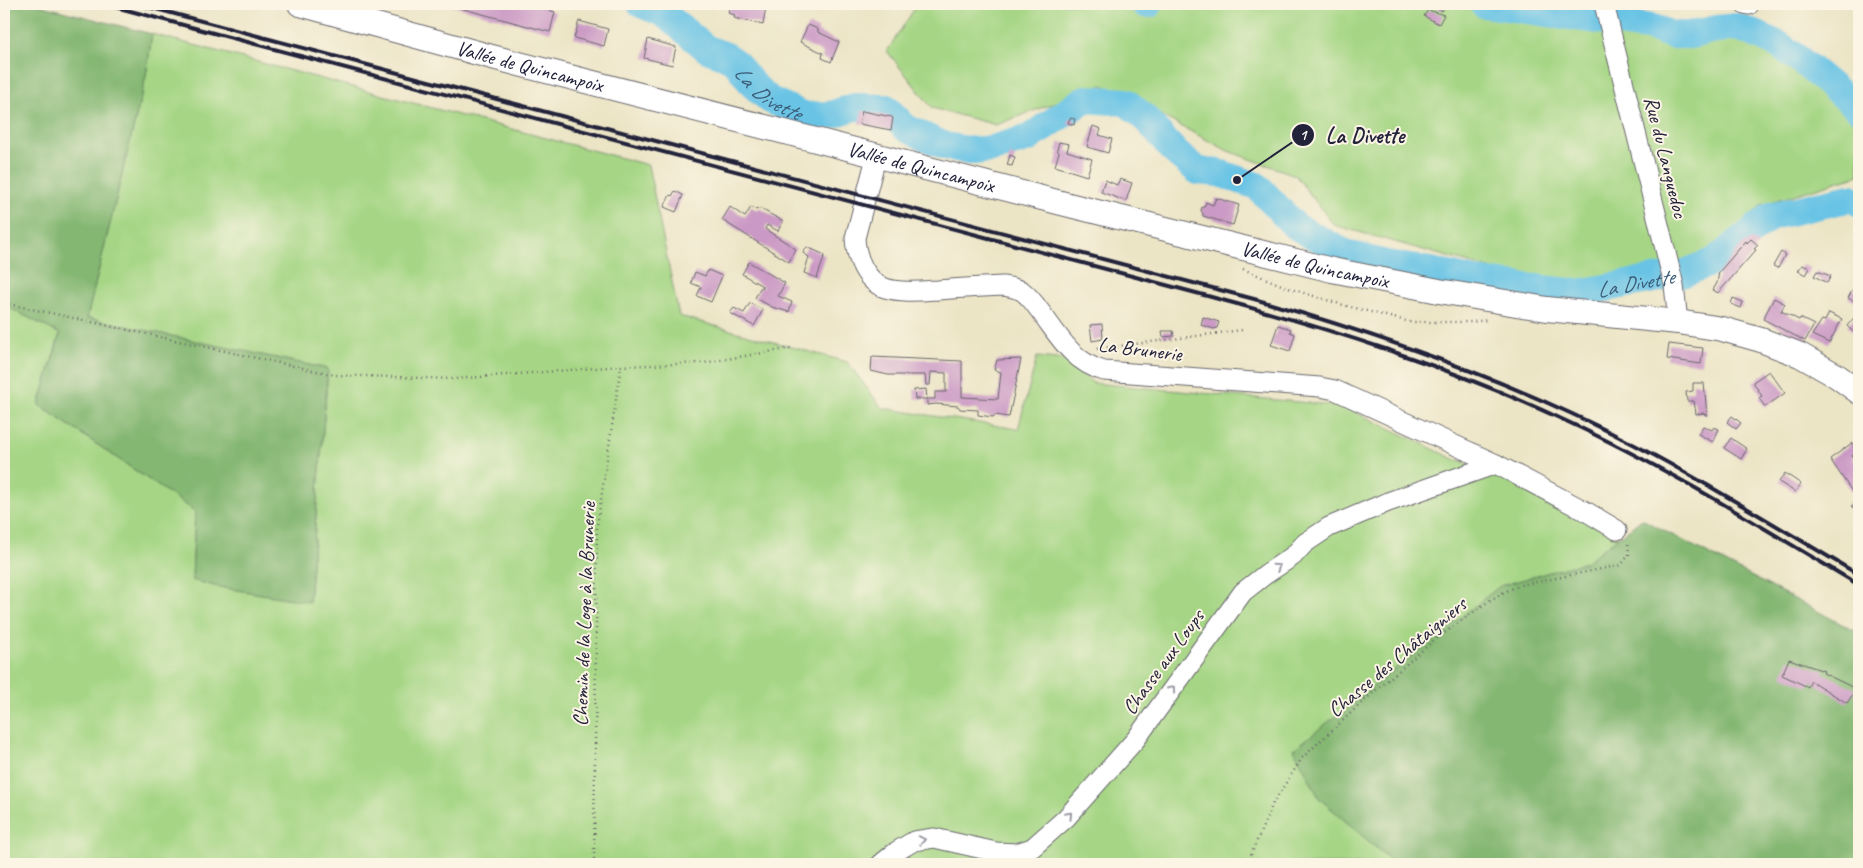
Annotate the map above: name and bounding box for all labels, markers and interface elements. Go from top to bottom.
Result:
street label: Vallée de Quincampoix [453,35,608,98]
water label: La Divette [728,60,809,129]
street label: Rue du Languedoc [1638,94,1694,222]
callout: La Divette [1291,117,1415,154]
text: La Divette [1326,122,1407,150]
text: 1 [1300,126,1309,145]
street label: Vallée de Quincampoix [845,136,999,199]
street label: Vallée de Quincampoix [1238,235,1393,294]
water label: La Divette [1595,262,1679,304]
street label: La Brunerie [1097,331,1184,367]
street label: Chemin de la Loge à la Brunerie [567,500,601,727]
one-way arrow [1271,563,1280,573]
street label: Chasse des Châtaigniers [1322,590,1473,723]
street label: Chasse aux Loups [1116,603,1211,719]
one-way arrow [1166,685,1175,695]
one-way arrow [1063,811,1072,820]
one-way arrow [918,835,927,846]

